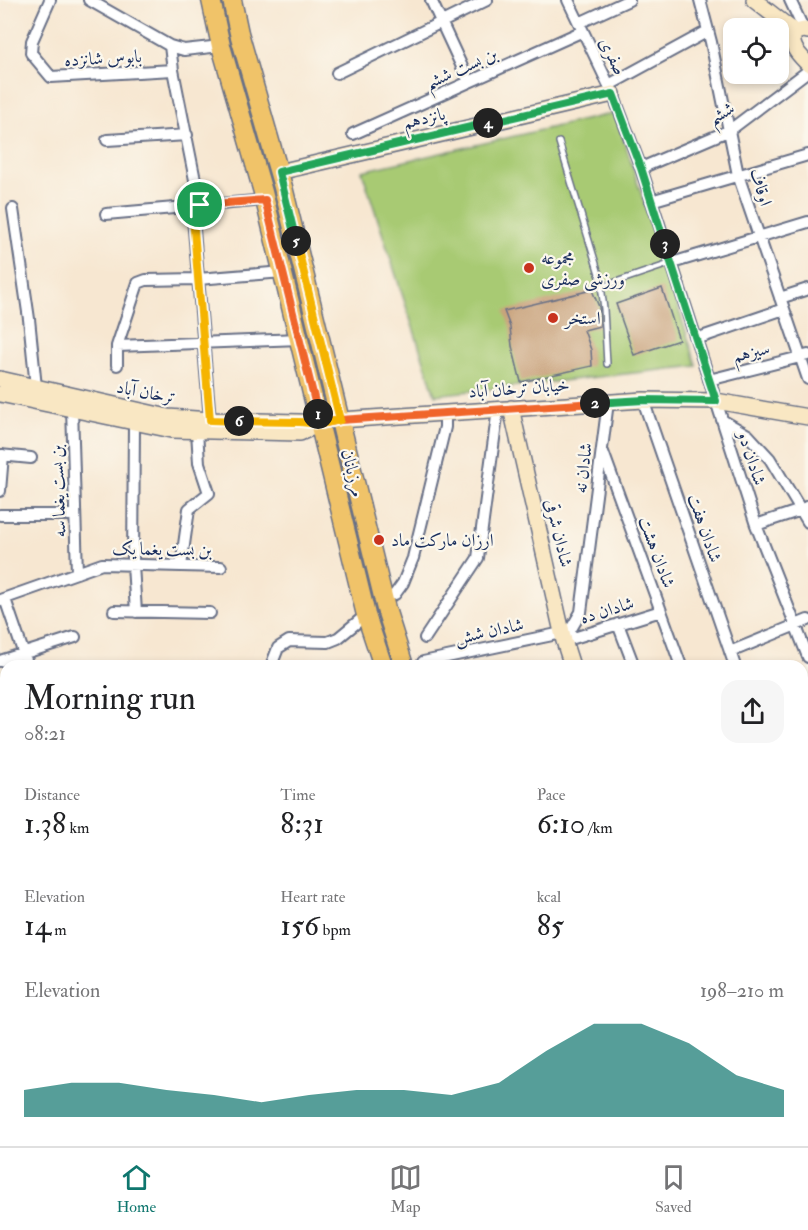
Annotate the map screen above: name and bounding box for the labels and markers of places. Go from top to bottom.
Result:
pin: 4 [473,108,503,138]
pin [174,179,225,230]
pin: 5 [281,226,311,256]
pin: 3 [650,229,680,259]
place label: مجموعه ورزشی صفری [541,247,625,292]
marker: مجموعه ورزشی صفری [522,261,536,275]
place label: استخر [563,307,601,330]
marker: استخر [546,311,560,325]
pin: 2 [580,388,610,418]
pin: 1 [303,399,333,429]
pin: 6 [224,406,254,436]
place label: ارزان مارکت ماد [391,529,494,552]
marker: ارزان مارکت ماد [372,533,386,547]

